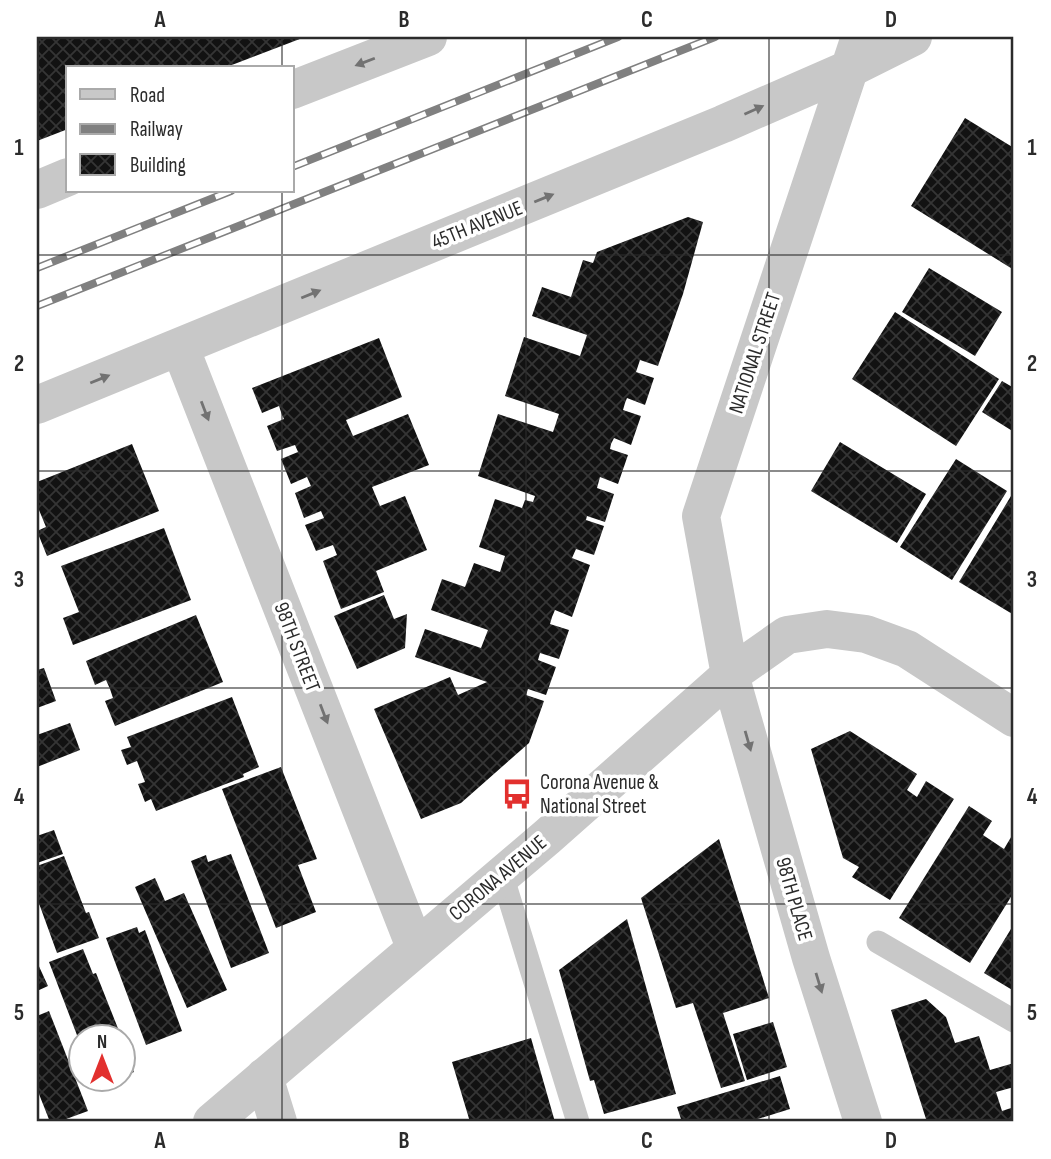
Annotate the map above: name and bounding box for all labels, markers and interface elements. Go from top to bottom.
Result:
text: A [154,6,167,34]
text: B [399,6,410,34]
text: C [641,6,653,34]
text: D [885,6,897,34]
one-way arrow [354,56,375,67]
legend [66,66,294,192]
text: Road [130,83,165,108]
one-way arrow [744,105,765,116]
text: Railway [130,117,183,142]
text: 1 [14,134,24,162]
text: 1 [1027,134,1037,162]
text: Building [130,153,186,178]
one-way arrow [534,192,555,203]
street label: 45TH AVENUE [428,195,526,255]
one-way arrow [300,288,321,299]
street label: NATIONAL STREET [724,289,786,417]
text: 2 [14,350,24,378]
text: 2 [1027,350,1037,378]
one-way arrow [90,374,111,385]
one-way arrow [200,400,211,421]
text: 3 [14,566,24,594]
text: 3 [1027,566,1037,594]
street label: 98TH STREET [268,599,326,696]
one-way arrow [318,704,329,725]
one-way arrow [743,730,754,752]
place label: Corona Avenue & National Street [540,770,659,819]
bus stop icon: Corona Avenue & National Street [500,777,534,811]
text: 4 [14,783,25,811]
text: 4 [1027,783,1038,811]
street label: CORONA AVENUE [444,830,552,926]
street label: 98TH PLACE [770,854,818,944]
one-way arrow [814,973,825,994]
text: 5 [14,999,24,1027]
text: 5 [1027,999,1037,1027]
north arrow [66,1023,136,1092]
text: N [97,1031,107,1054]
text: A [154,1127,167,1155]
text: B [399,1127,410,1155]
text: C [641,1127,653,1155]
text: D [885,1127,897,1155]

